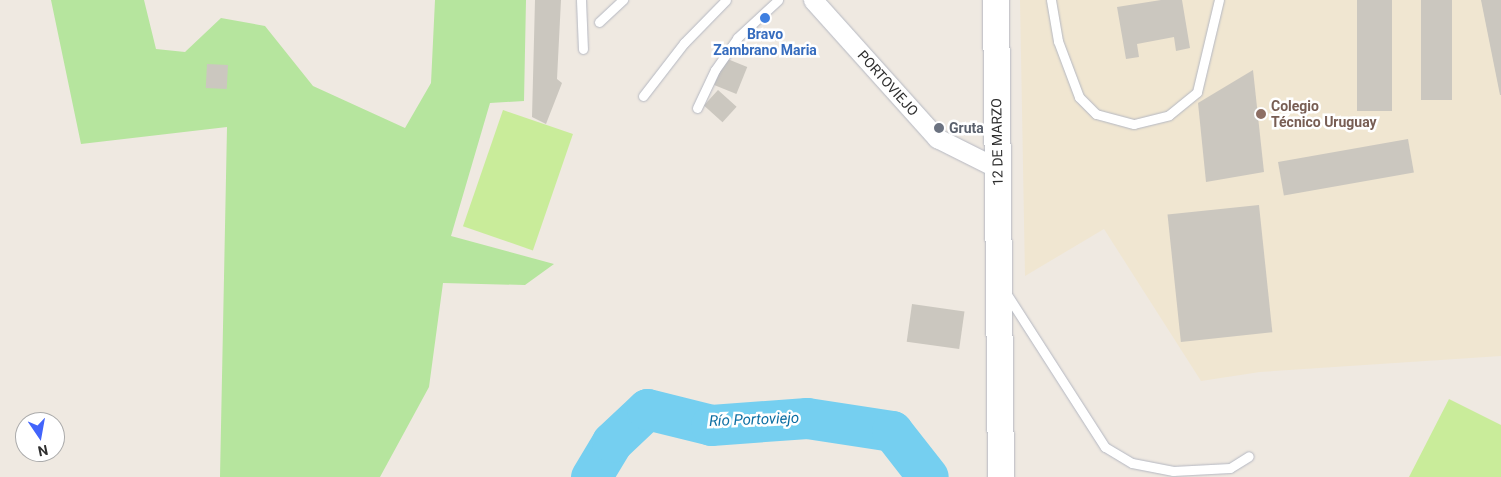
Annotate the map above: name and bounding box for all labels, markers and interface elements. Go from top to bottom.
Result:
marker: Bravo Zambrano Maria [759,12,771,24]
place label: Bravo Zambrano Maria [713,26,817,58]
street label: PORTOVIEJO [854,47,922,119]
street label: 12 DE MARZO [988,98,1006,186]
place label: Colegio Técnico Uruguay [1271,98,1377,130]
marker: Colegio Técnico Uruguay [1255,108,1267,120]
place label: Gruta [949,120,984,136]
marker: Gruta [933,122,945,134]
water label: Río Portoviejo [709,409,799,431]
north arrow [15,412,65,462]
text: N [36,442,49,460]

